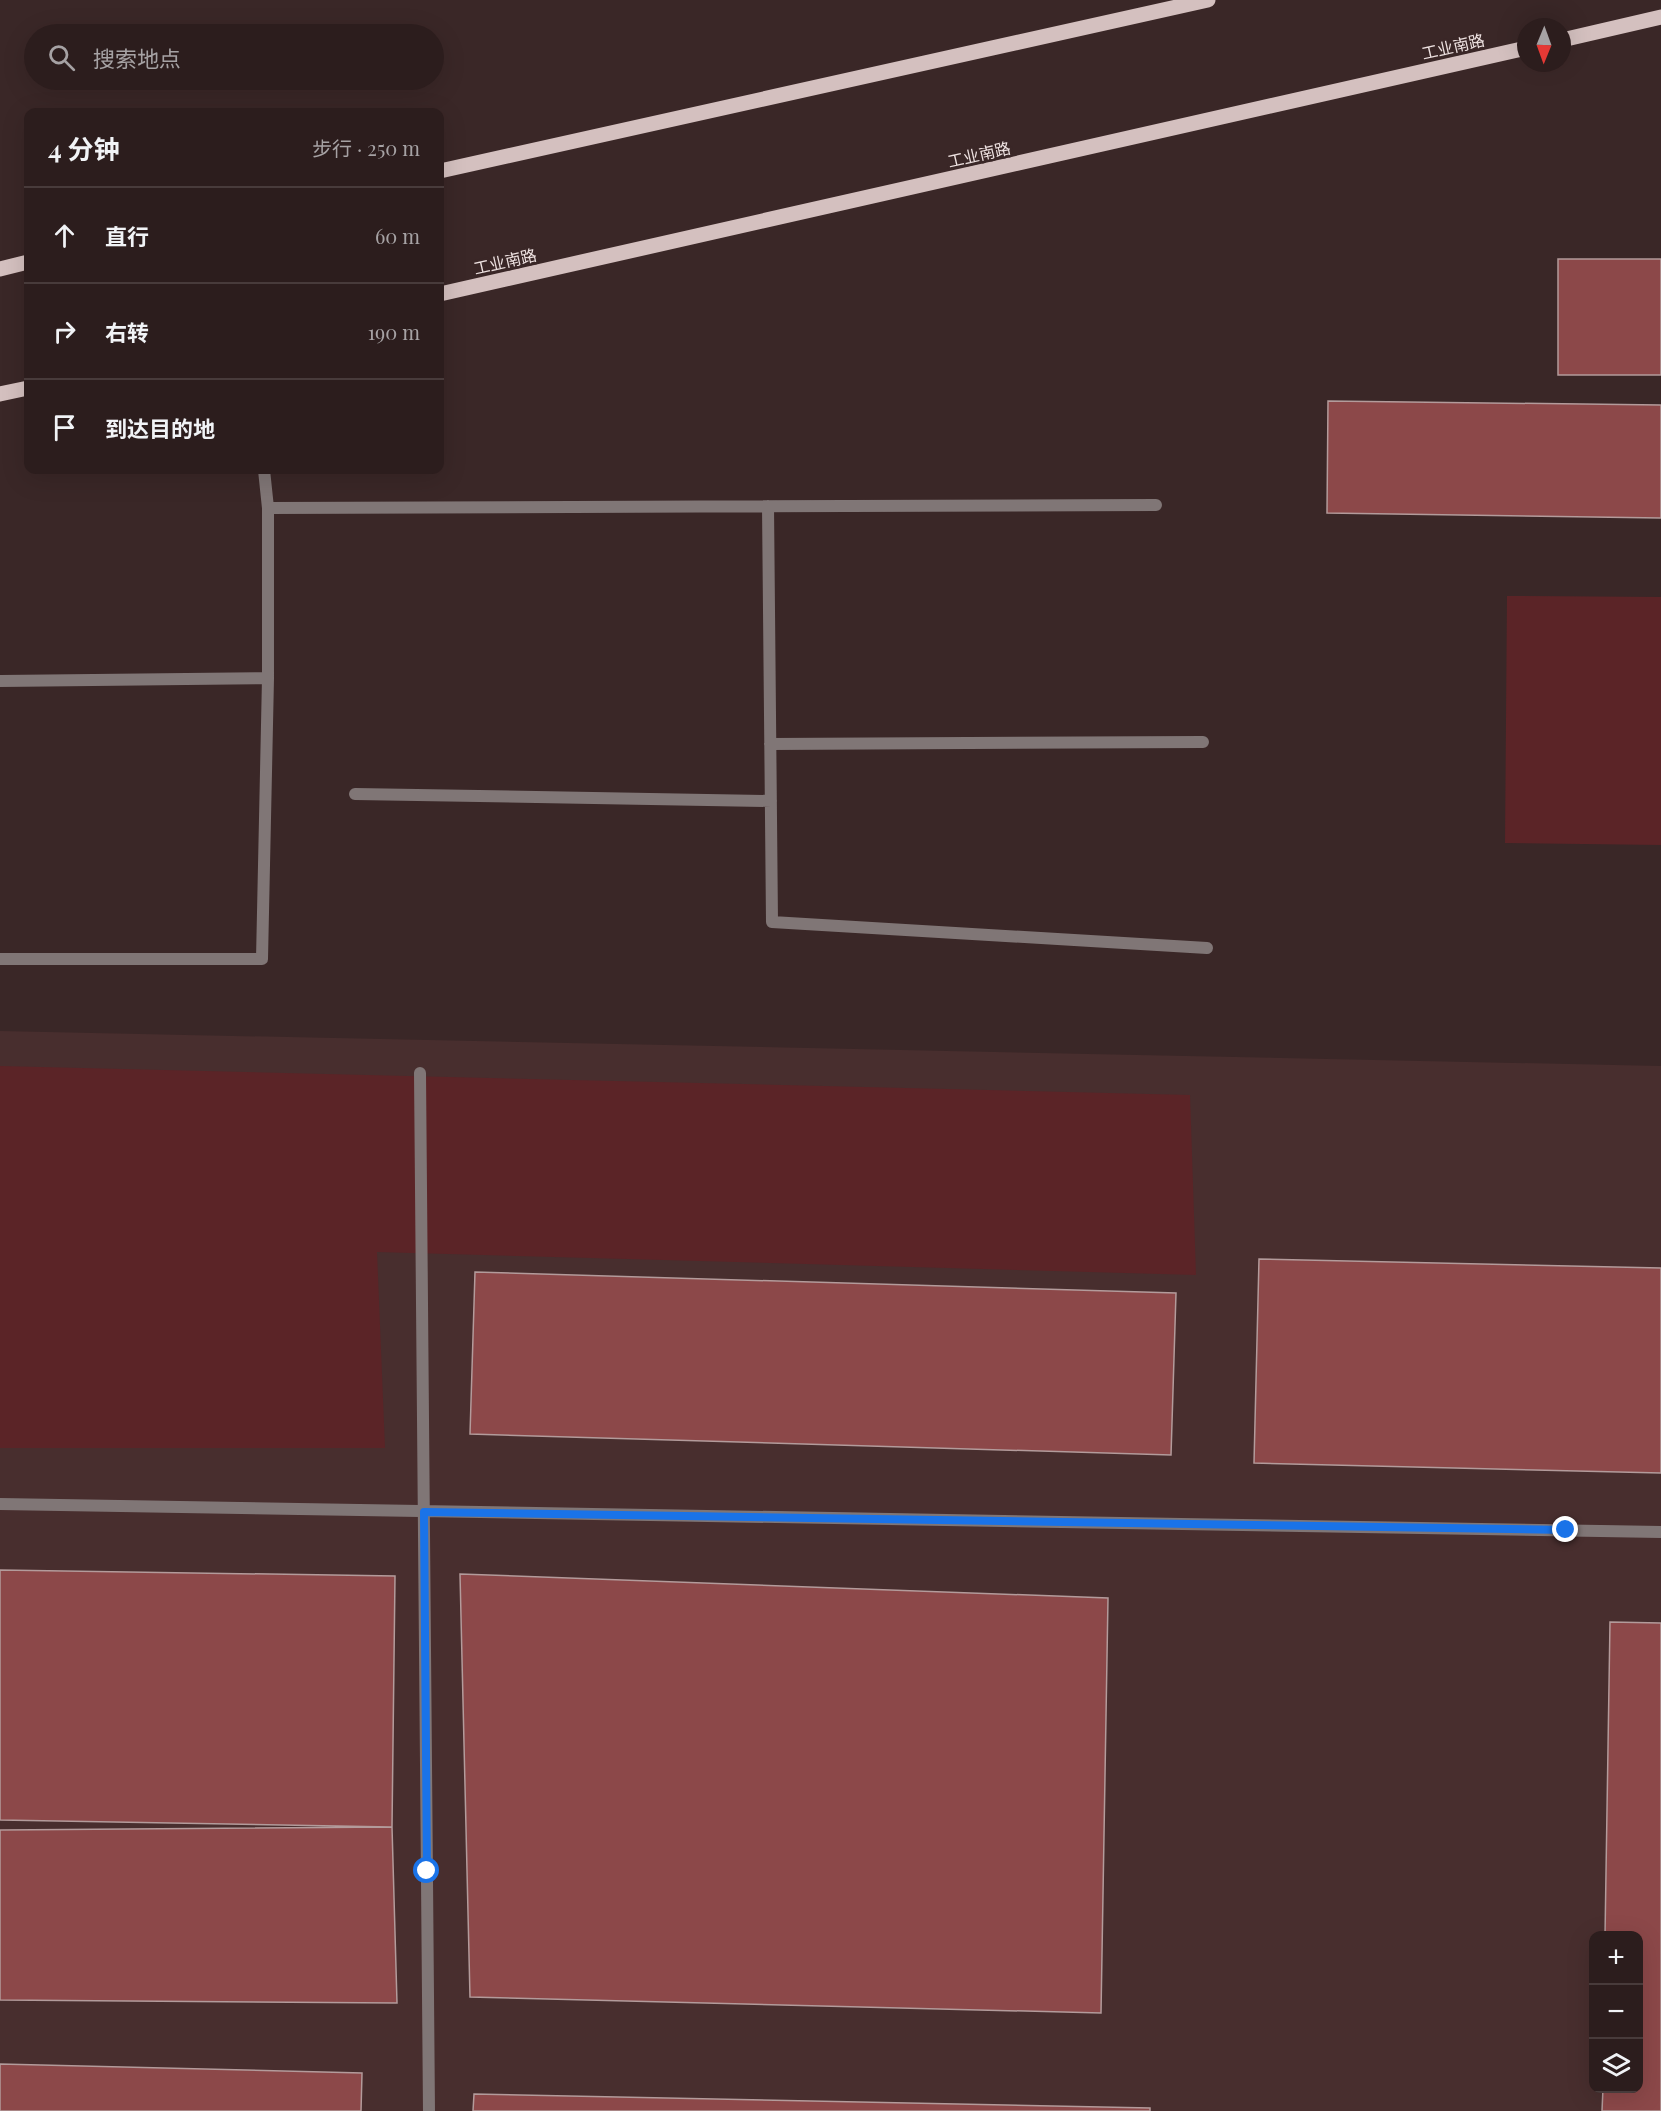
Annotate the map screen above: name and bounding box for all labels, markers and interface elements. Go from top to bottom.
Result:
north arrow [1517,18,1571,72]
search box [24,24,444,90]
street label: 工业南路 [1419,29,1487,63]
icon: search [45,41,78,74]
text: 搜索地点 [93,43,181,73]
text: 4 分钟 [48,131,120,166]
text: 步行 · 250 m [312,134,420,161]
street label: 工业南路 [945,137,1013,171]
icon: ahead [48,219,81,252]
text: 直行 [105,221,149,251]
text: 60 m [375,222,420,249]
street label: 工业南路 [471,244,539,278]
icon: right [48,315,81,348]
text: 右转 [105,317,149,347]
text: 190 m [368,318,420,345]
icon: arrive [48,411,81,444]
text: 到达目的地 [105,413,215,443]
route end [1552,1516,1578,1542]
route start [413,1857,439,1883]
map controls [1589,1931,1643,2093]
button: + [1589,1931,1643,1985]
button: − [1589,1985,1643,2039]
button: layers [1589,2039,1643,2093]

